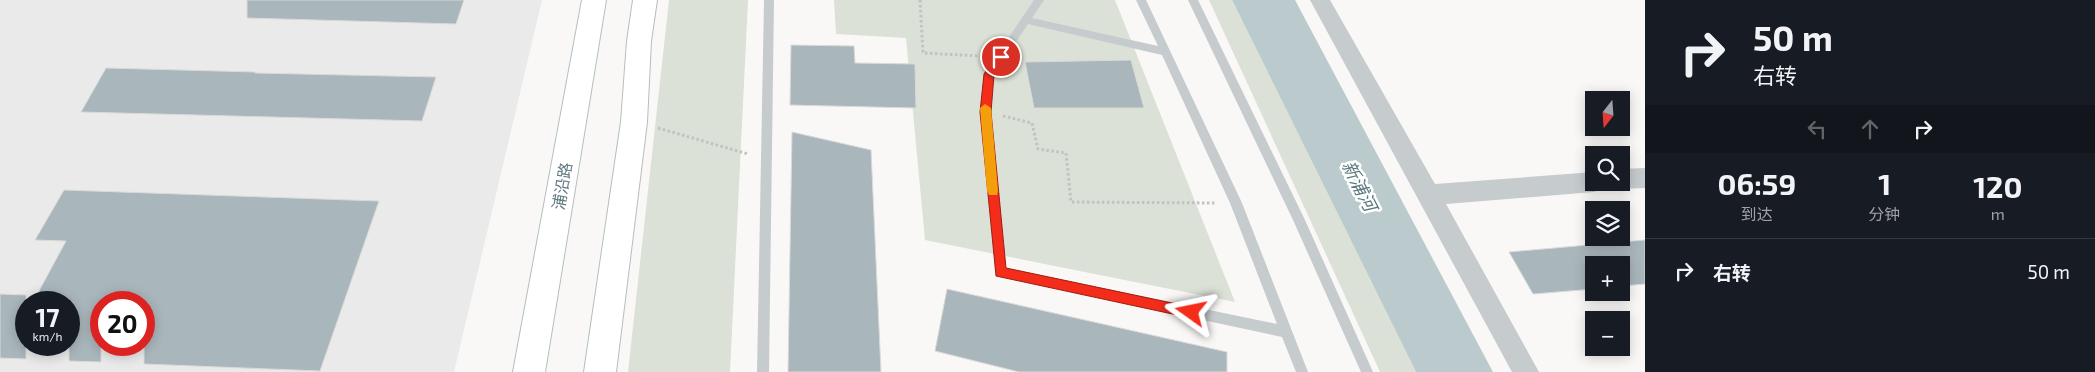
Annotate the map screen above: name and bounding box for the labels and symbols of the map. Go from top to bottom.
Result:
pin [980,36,1022,78]
north arrow [1585,91,1630,136]
water label: 新浦河 [1338,156,1383,217]
street label: 浦沿路 [548,161,575,211]
position arrow [1164,285,1216,337]
speed limit sign: 20 [90,291,155,356]

